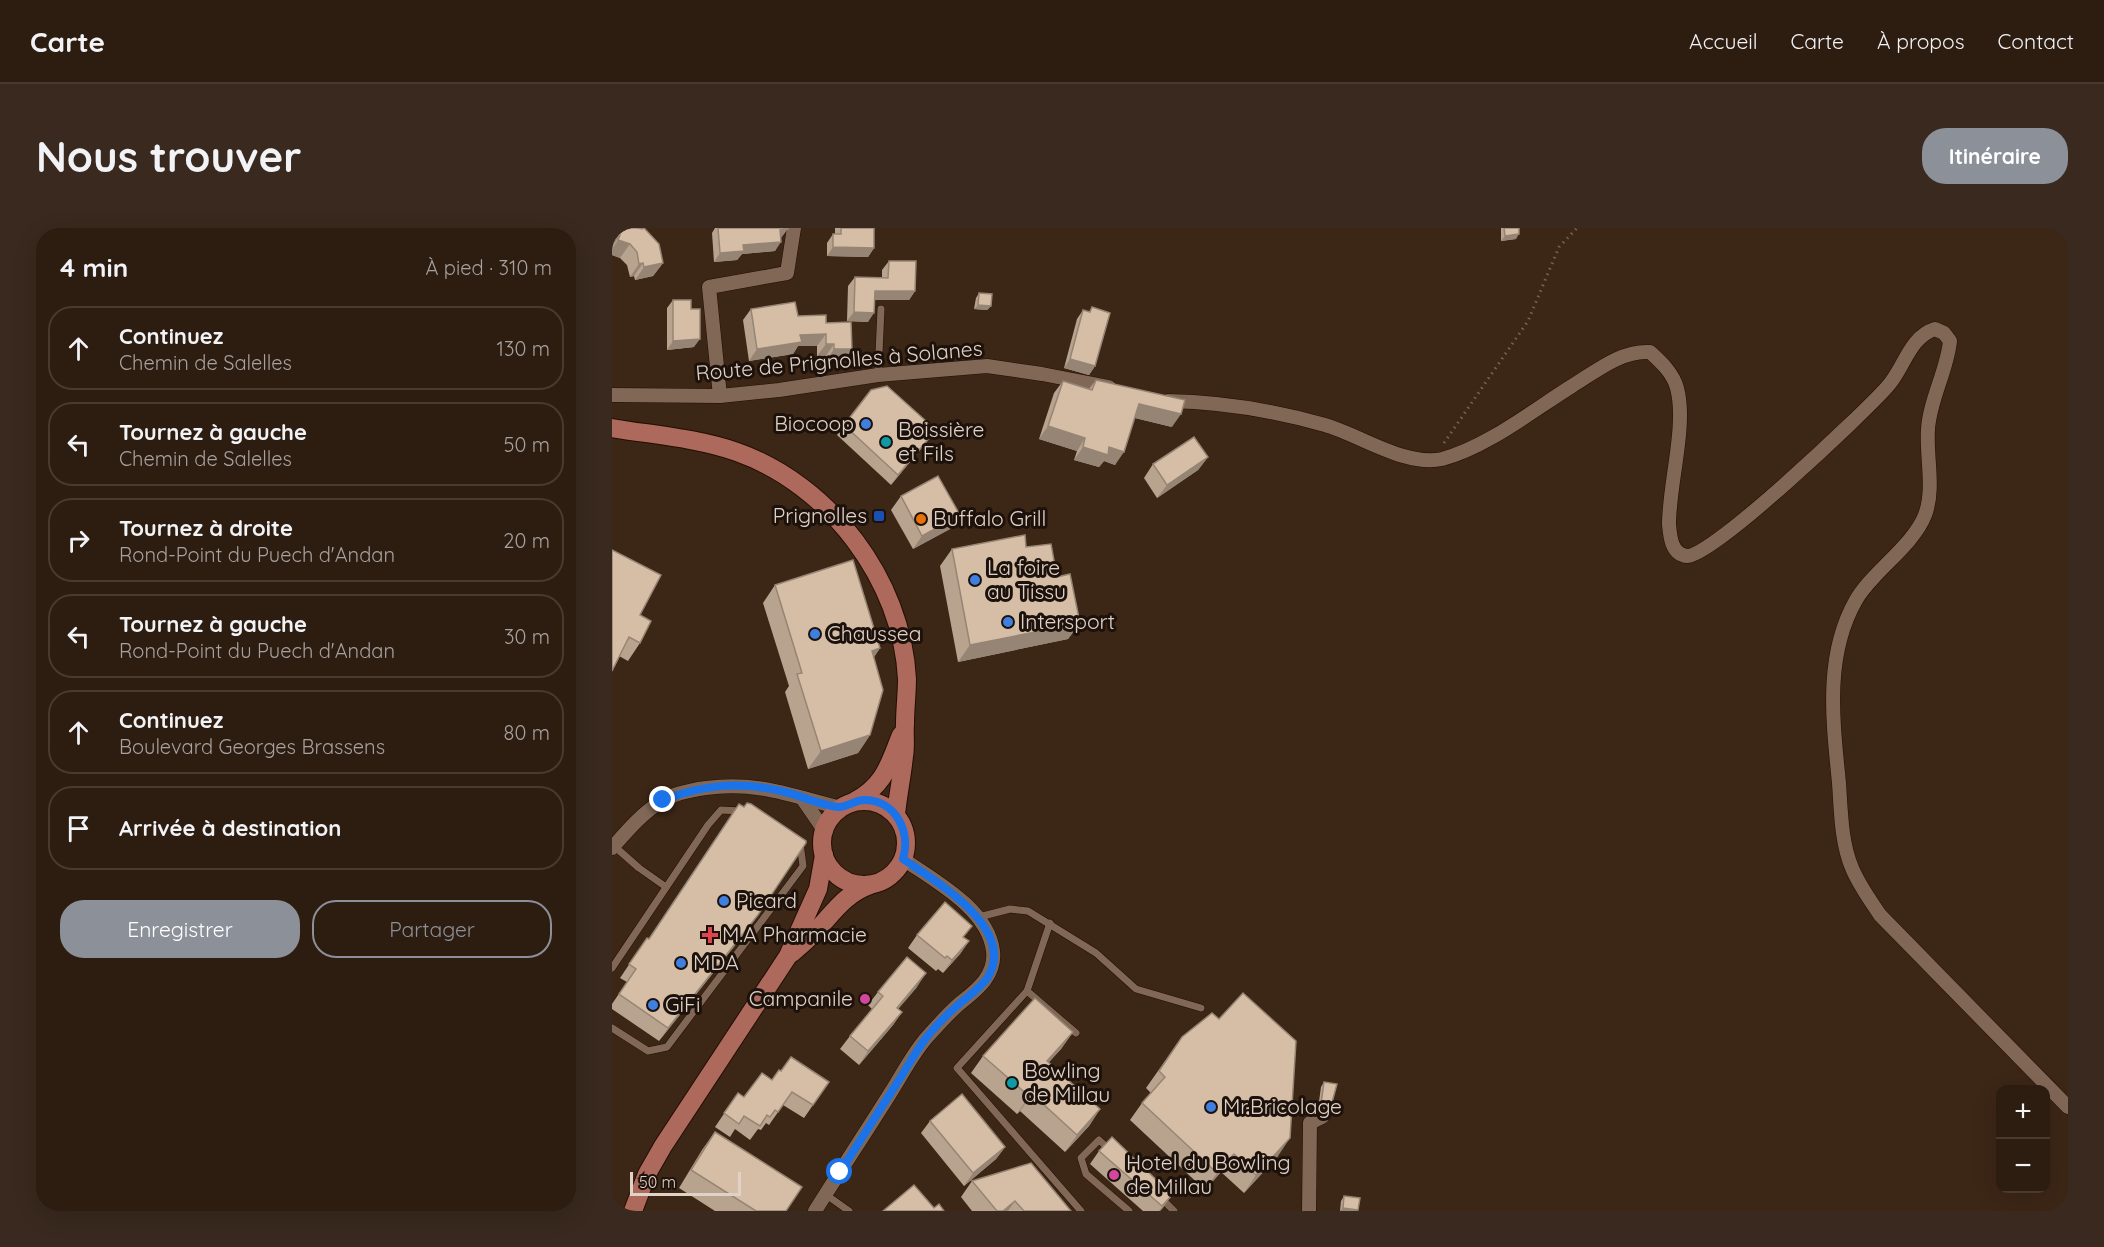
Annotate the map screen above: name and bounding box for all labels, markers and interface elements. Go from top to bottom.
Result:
text: Carte [30,24,105,59]
text: Accueil [1689,28,1758,54]
text: Carte [1791,28,1844,54]
text: À propos [1877,28,1965,54]
text: Contact [1998,28,2074,54]
button: Itinéraire [1922,128,2068,184]
text: Nous trouver [36,130,301,183]
text: 4 min [60,251,128,284]
text: À pied · 310 m [425,255,552,280]
text: Continuez [119,322,223,350]
icon: ahead [62,332,95,365]
street label: Route de Prignolles à Solanes [694,335,983,385]
text: 130 m [497,336,550,361]
text: Chemin de Salelles [119,350,292,375]
place label: Biocoop [774,410,854,436]
place label: Boissière et Fils [898,416,984,466]
marker: Biocoop [859,417,873,431]
text: Tournez à gauche [119,418,307,446]
icon: left [62,428,95,461]
text: 50 m [504,432,550,457]
marker: Boissière et Fils [879,435,893,449]
text: Chemin de Salelles [119,446,292,471]
place label: Prignolles [773,502,867,528]
place label: Buffalo Grill [933,505,1046,531]
marker: Prignolles [872,509,886,523]
marker: Buffalo Grill [914,512,928,526]
text: Tournez à droite [119,514,293,542]
icon: right [62,524,95,557]
text: 20 m [503,528,550,553]
text: Rond-Point du Puech d'Andan [119,542,395,567]
place label: La foire au Tissu [987,554,1066,604]
marker: La foire au Tissu [968,573,982,587]
place label: Intersport [1020,608,1115,634]
text: Tournez à gauche [119,610,307,638]
marker: Intersport [1001,615,1015,629]
icon: left [62,620,95,653]
place label: Chaussea [827,620,921,646]
text: 30 m [504,624,550,649]
marker: Chaussea [808,627,822,641]
text: Rond-Point du Puech d'Andan [119,638,395,663]
text: Continuez [119,706,223,734]
icon: ahead [62,716,95,749]
text: 80 m [504,720,550,745]
text: Boulevard Georges Brassens [119,734,385,759]
route end [649,786,675,812]
icon: arrive [62,812,95,845]
text: Arrivée à destination [119,814,341,842]
place label: Picard [736,887,797,913]
marker: Picard [717,894,731,908]
button: Enregistrer [60,900,300,958]
button: Partager [312,900,552,958]
place label: M.A Pharmacie [722,921,867,947]
marker: M.A Pharmacie [703,928,717,942]
place label: MDA [693,949,739,975]
marker: MDA [674,956,688,970]
place label: Campanile [749,985,853,1011]
place label: GiFi [665,991,700,1017]
marker: Campanile [858,992,872,1006]
marker: GiFi [646,998,660,1012]
place label: Bowling de Millau [1024,1057,1110,1107]
marker: Bowling de Millau [1005,1076,1019,1090]
map controls [1996,1085,2050,1193]
button: + [1996,1085,2050,1139]
place label: Mr.Bricolage [1223,1093,1342,1119]
marker: Mr.Bricolage [1204,1100,1218,1114]
button: − [1996,1139,2050,1193]
place label: Hotel du Bowling de Millau [1126,1149,1291,1199]
route start [826,1158,852,1184]
marker: Hotel du Bowling de Millau [1107,1168,1121,1182]
scale bar [630,1169,741,1196]
text: 50 m [639,1172,676,1192]

